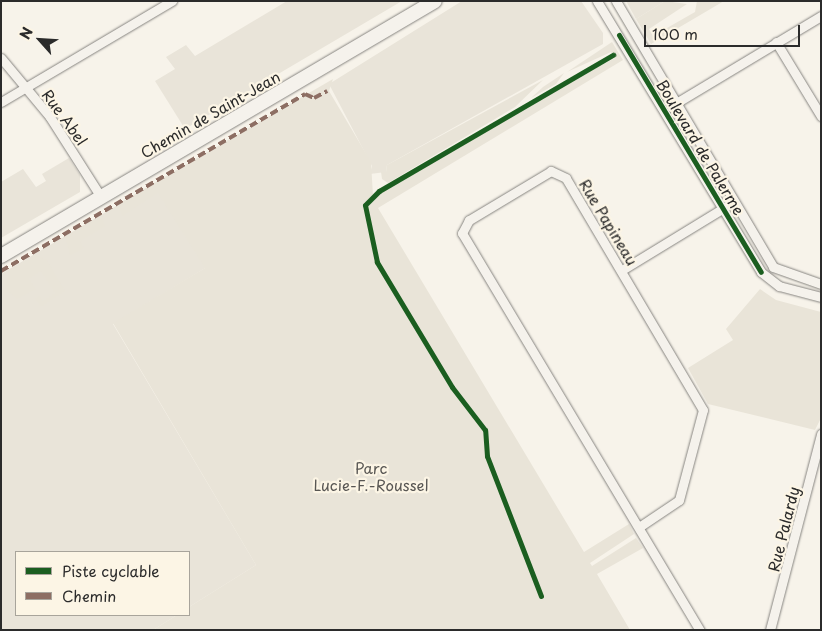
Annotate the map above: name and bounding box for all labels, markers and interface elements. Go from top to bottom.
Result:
north arrow [15,15,65,65]
scale bar [647,15,803,47]
text: 100 m [652,22,698,45]
text: N [14,24,38,43]
street label: Chemin de Saint-Jean [136,66,284,162]
street label: Boulevard de Palerme [653,75,749,219]
street label: Rue Abel [38,85,92,149]
street label: Rue Papineau [576,175,642,269]
park label: Parc Lucie-F.-Roussel [314,458,428,493]
street label: Rue Palardy [764,484,802,574]
legend [15,551,190,616]
text: Piste cyclable [62,559,159,582]
text: Chemin [62,584,116,607]

